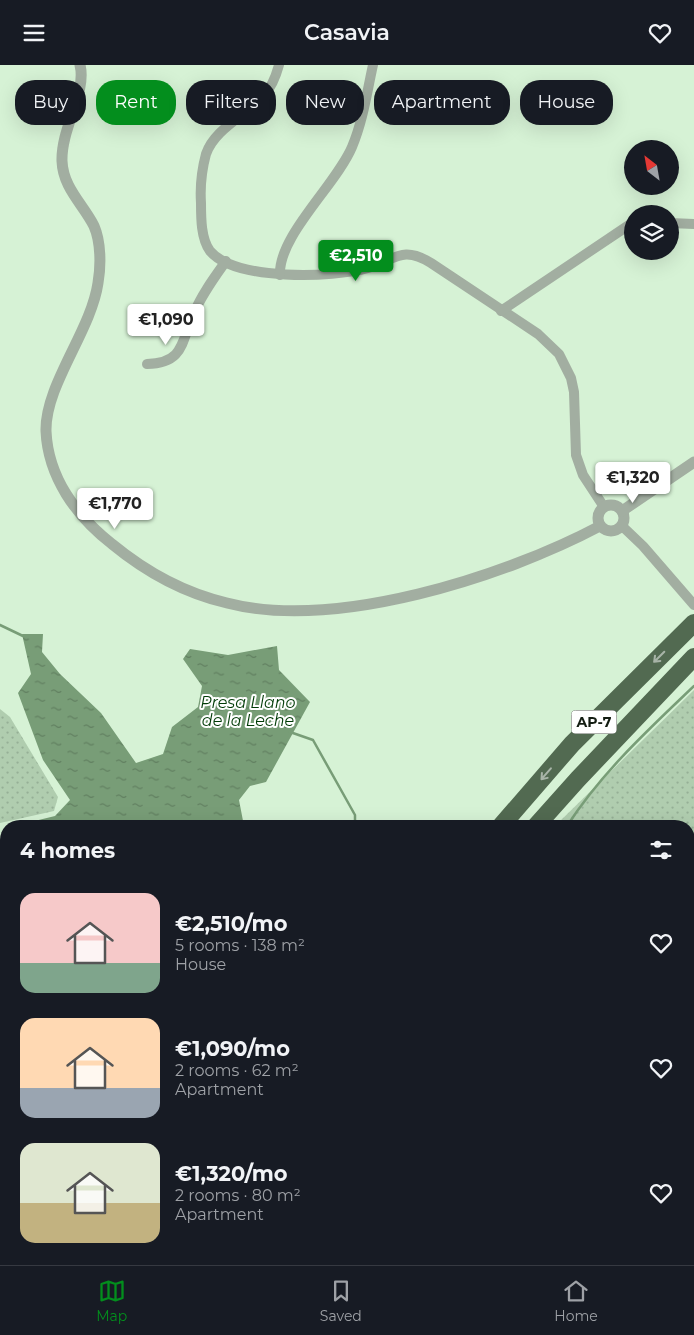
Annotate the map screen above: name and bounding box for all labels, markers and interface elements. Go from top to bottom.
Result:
icon: menu [20,19,48,47]
text: Casavia [304,19,390,46]
icon: heart [646,19,674,47]
chip: Buy [15,80,86,125]
chip: Rent [96,80,176,125]
chip: Filters [186,80,276,125]
chip: New [286,80,364,125]
chip: Apartment [374,80,510,125]
chip: House [520,80,613,125]
north arrow [624,140,679,195]
map controls [624,140,679,260]
button: layers [624,205,679,260]
pin: €2,510 [315,239,397,282]
text: €2,510 [329,246,383,265]
pin: €1,090 [125,303,207,346]
text: €1,090 [138,310,194,329]
pin: €1,320 [592,461,674,504]
text: €1,320 [606,468,660,487]
pin: €1,770 [74,487,156,530]
text: €1,770 [88,494,142,513]
one-way arrow [653,650,665,663]
water label: Presa Llano de la Leche [200,693,296,730]
road number: AP-7 [572,711,616,734]
one-way arrow [540,767,552,780]
icon: filters [647,836,675,864]
text: 4 homes [20,838,115,863]
text: €2,510/mo [175,911,287,936]
icon: home [60,913,120,973]
icon: heart [647,929,675,957]
text: 5 rooms · 138 m² [175,936,305,955]
text: House [175,955,226,974]
text: €1,090/mo [175,1036,290,1061]
icon: home [60,1038,120,1098]
icon: heart [647,1054,675,1082]
text: 2 rooms · 62 m² [175,1061,299,1080]
text: Apartment [175,1080,264,1099]
text: €1,320/mo [175,1161,288,1186]
icon: home [60,1163,120,1223]
icon: heart [647,1179,675,1207]
text: 2 rooms · 80 m² [175,1186,301,1205]
text: Apartment [175,1205,264,1224]
tab: Map [96,1277,127,1325]
tab: Saved [320,1277,362,1325]
tab: Home [554,1277,598,1325]

